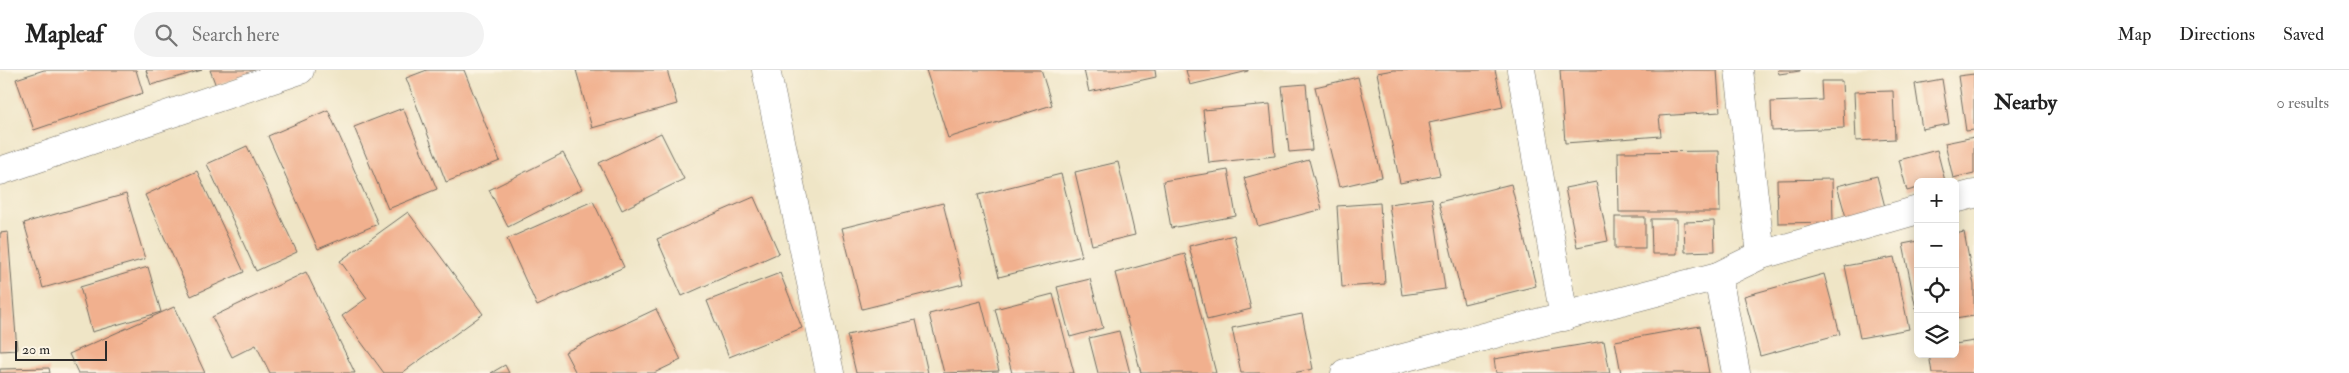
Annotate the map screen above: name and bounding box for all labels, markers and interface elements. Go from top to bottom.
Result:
search box [134,12,484,57]
text: Mapleaf [25,19,104,50]
icon: search [152,21,180,49]
text: Search here [192,23,279,47]
text: Map [2118,23,2151,46]
text: Directions [2179,23,2255,46]
text: Saved [2283,23,2324,46]
text: Nearby [1994,89,2057,116]
text: 0 results [2276,93,2329,113]
map controls [1914,178,1959,358]
button: + [1914,178,1959,223]
button: − [1914,223,1959,268]
button: locate [1914,268,1959,313]
button: layers [1914,313,1959,358]
scale bar [15,338,108,361]
text: 20 m [22,341,50,358]

